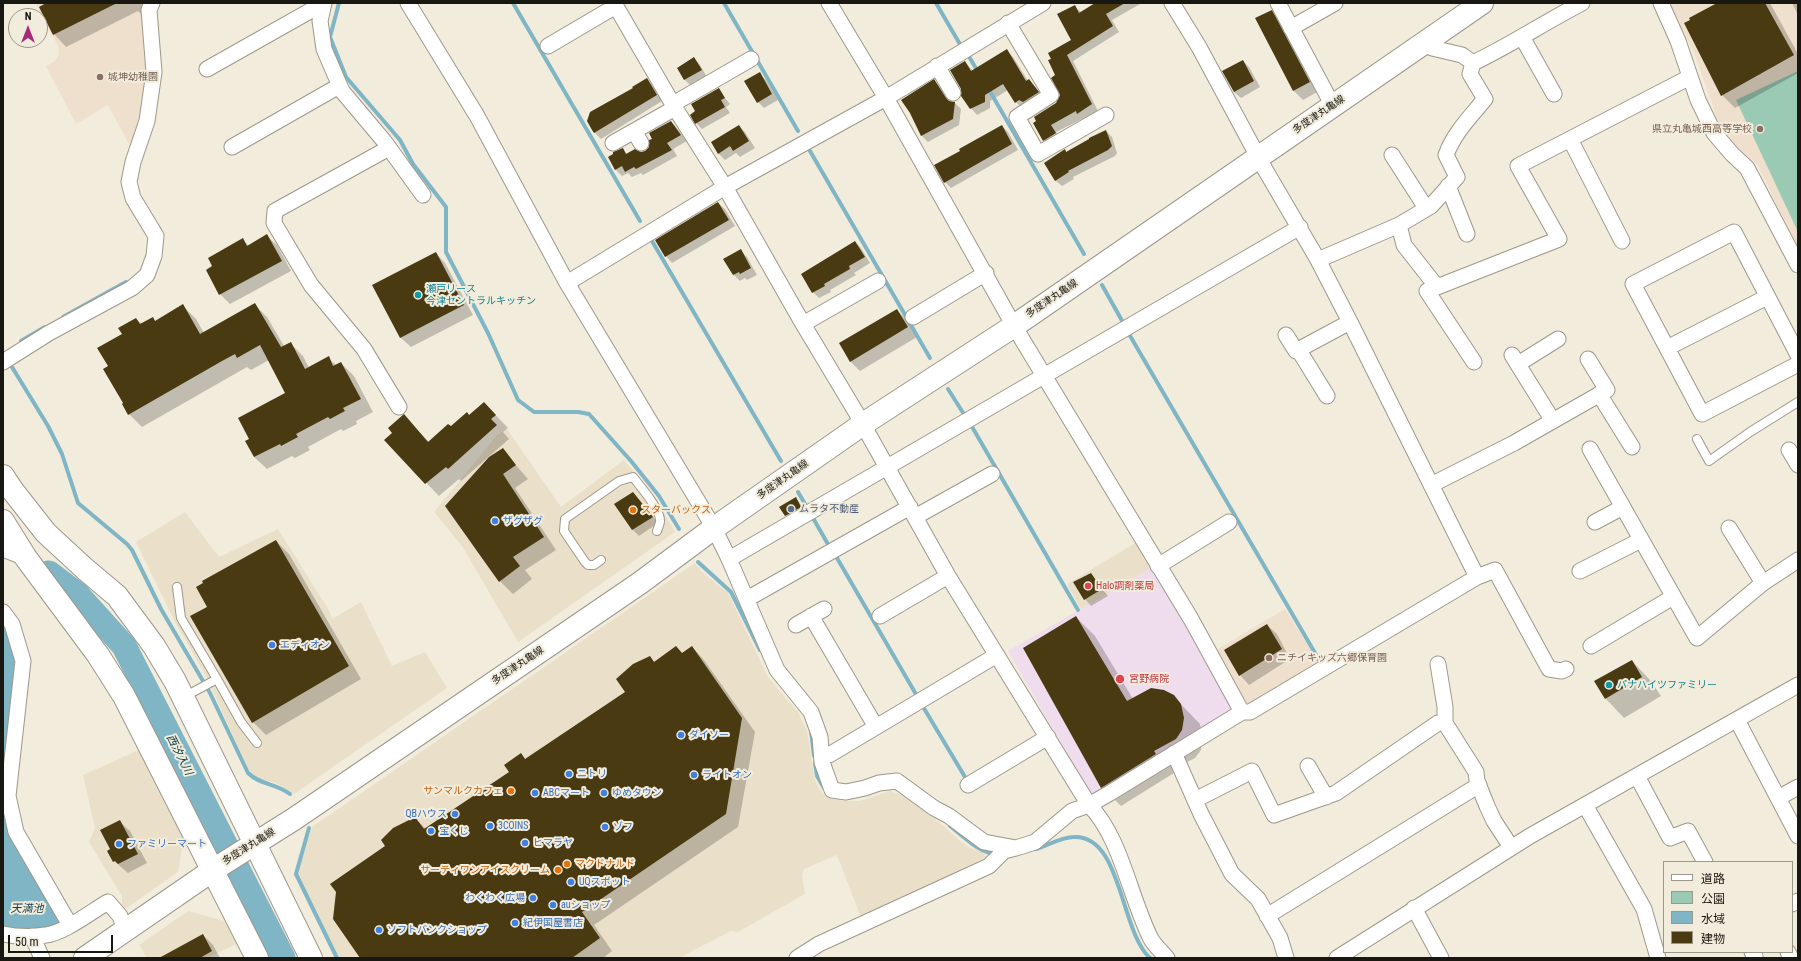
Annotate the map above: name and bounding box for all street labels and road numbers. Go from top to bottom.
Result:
street label: 多度津丸亀線 [1291,93,1347,137]
street label: 多度津丸亀線 [1024,277,1080,321]
street label: 多度津丸亀線 [755,458,811,502]
street label: 多度津丸亀線 [490,644,546,688]
street label: 多度津丸亀線 [220,826,278,868]

